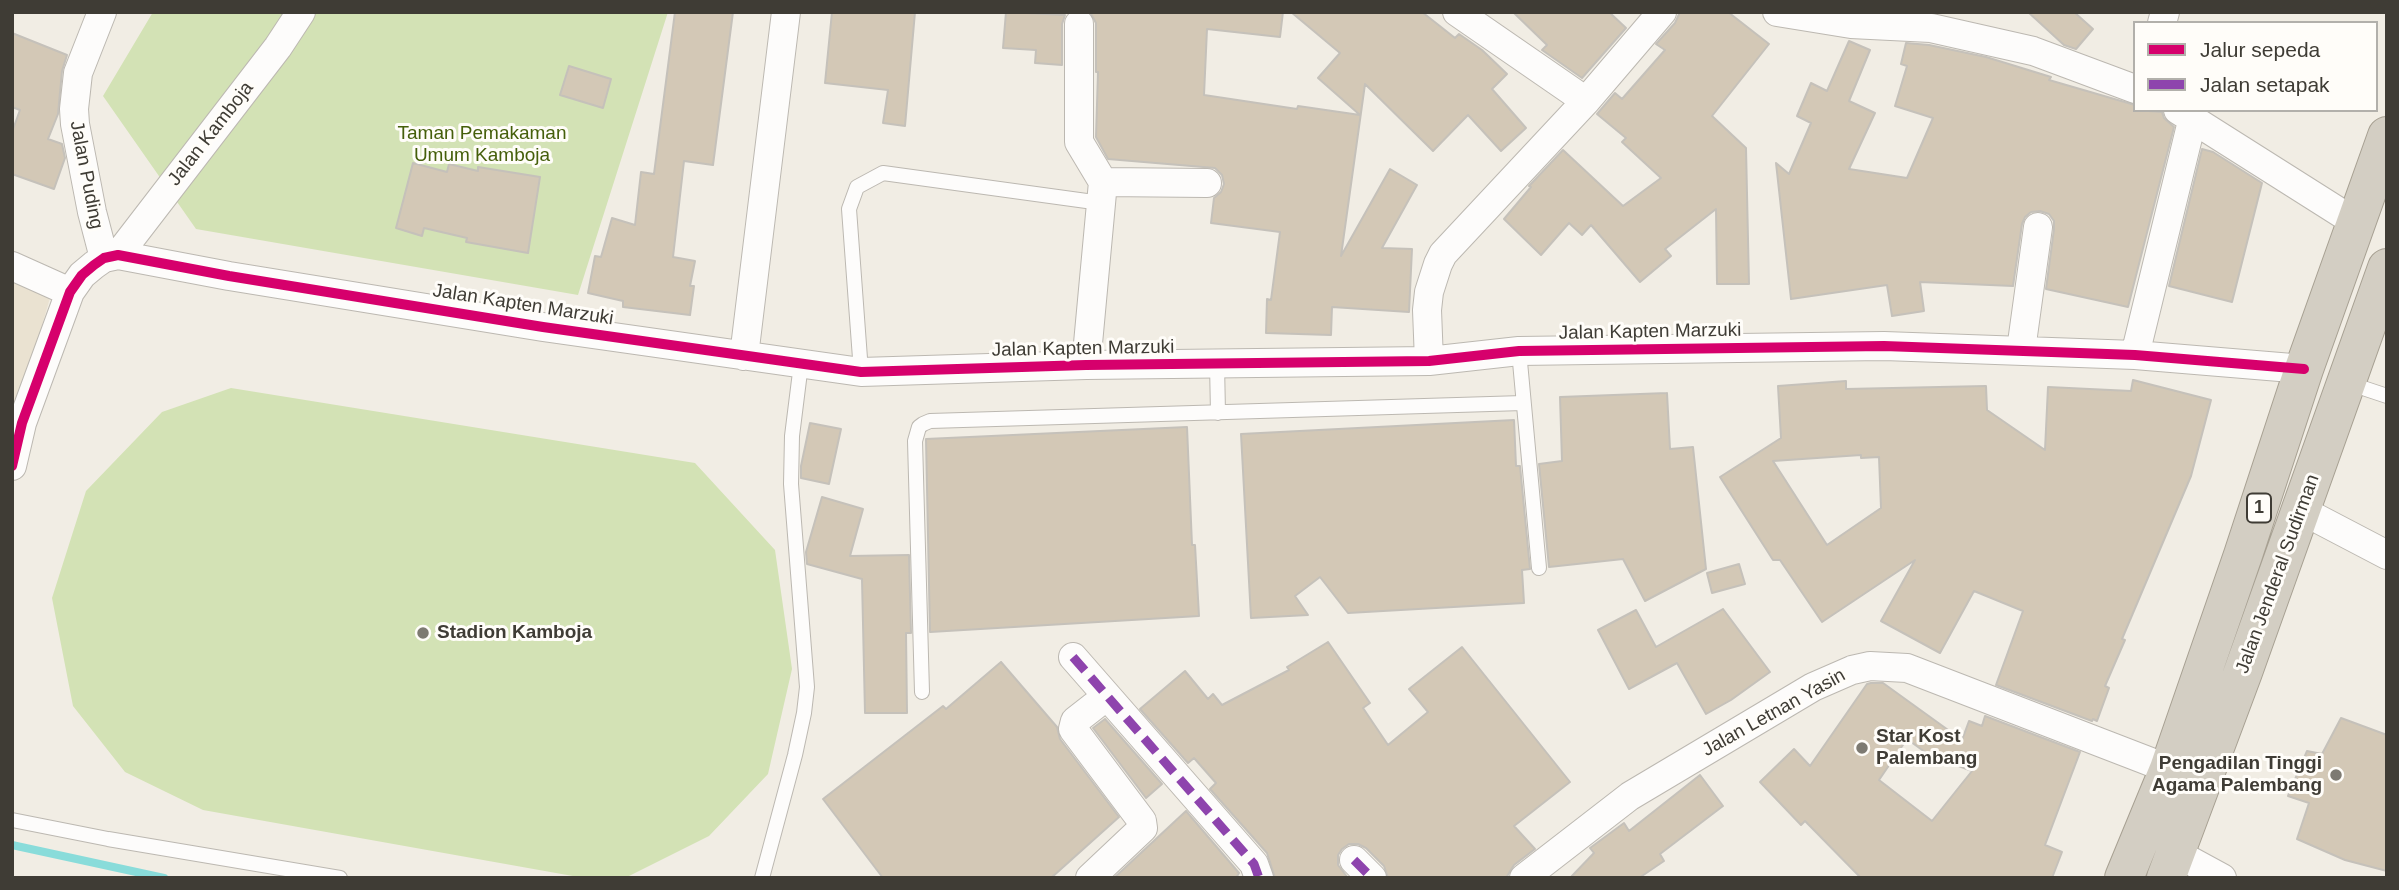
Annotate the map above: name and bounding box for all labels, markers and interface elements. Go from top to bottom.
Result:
legend [2133,21,2378,112]
text: Jalur sepeda [2200,38,2320,61]
text: Jalan setapak [2200,73,2330,96]
street label: Jalan Kamboja [163,77,259,191]
street label: Jalan Puding [64,119,108,231]
park label: Taman Pemakaman Umum Kamboja [398,123,566,167]
street label: Jalan Kapten Marzuki [431,279,615,331]
street label: Jalan Kapten Marzuki [1558,319,1742,345]
street label: Jalan Kapten Marzuki [991,336,1175,362]
street label: Jalan Jenderal Sudirman [2231,471,2325,677]
road number: 1 [2247,494,2271,522]
place label: Stadion Kamboja [437,622,592,644]
marker: Stadion Kamboja [415,625,431,641]
street label: Jalan Letnan Yasin [1698,664,1850,762]
place label: Star Kost Palembang [1876,726,1977,770]
marker: Star Kost Palembang [1854,740,1870,756]
place label: Pengadilan Tinggi Agama Palembang [2152,753,2322,797]
marker: Pengadilan Tinggi Agama Palembang [2328,767,2344,783]

